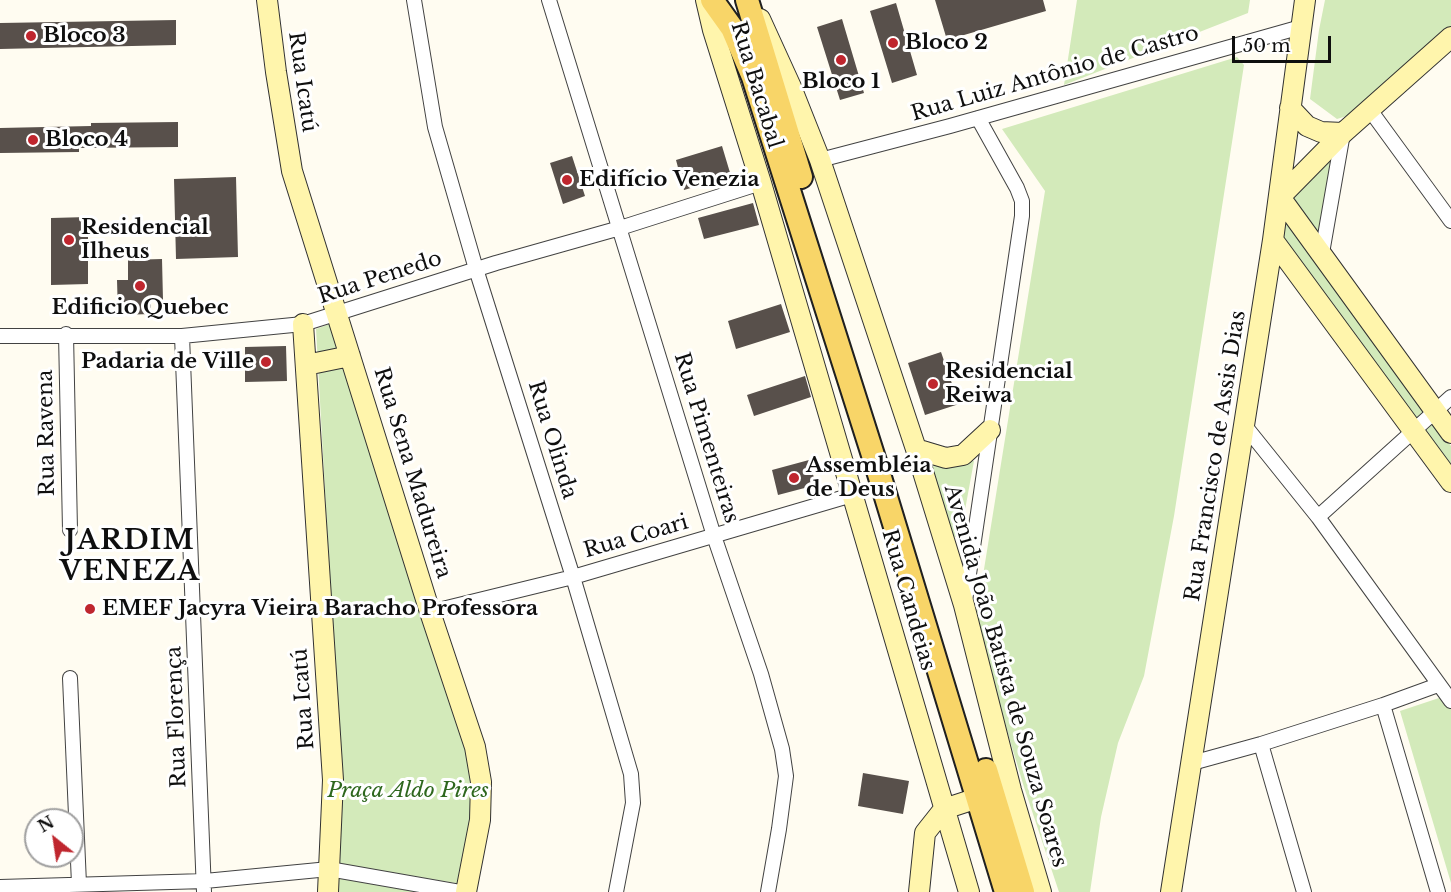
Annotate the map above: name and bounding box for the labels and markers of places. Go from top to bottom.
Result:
place label: Bloco 3 [43,23,126,49]
marker: Bloco 3 [24,29,38,43]
place label: Bloco 2 [905,30,988,56]
marker: Bloco 2 [886,36,900,50]
marker: Bloco 1 [834,53,848,67]
place label: Bloco 1 [802,69,880,95]
place label: Bloco 4 [45,127,128,153]
marker: Bloco 4 [26,133,40,147]
place label: Edifício Venezia [579,167,759,193]
marker: Edifício Venezia [560,173,574,187]
place label: Residencial Ilheus [81,215,209,265]
marker: Residencial Ilheus [62,233,76,247]
marker: Edificio Quebec [133,279,147,293]
place label: Edificio Quebec [52,295,228,321]
place label: Padaria de Ville [81,349,254,375]
marker: Padaria de Ville [259,355,273,369]
place label: Residencial Reiwa [945,359,1073,409]
marker: Residencial Reiwa [926,377,940,391]
place label: Assembléia de Deus [806,453,932,503]
marker: Assembléia de Deus [787,471,801,485]
place label: EMEF Jacyra Vieira Baracho Professora [102,596,538,622]
marker: EMEF Jacyra Vieira Baracho Professora [83,602,97,616]

